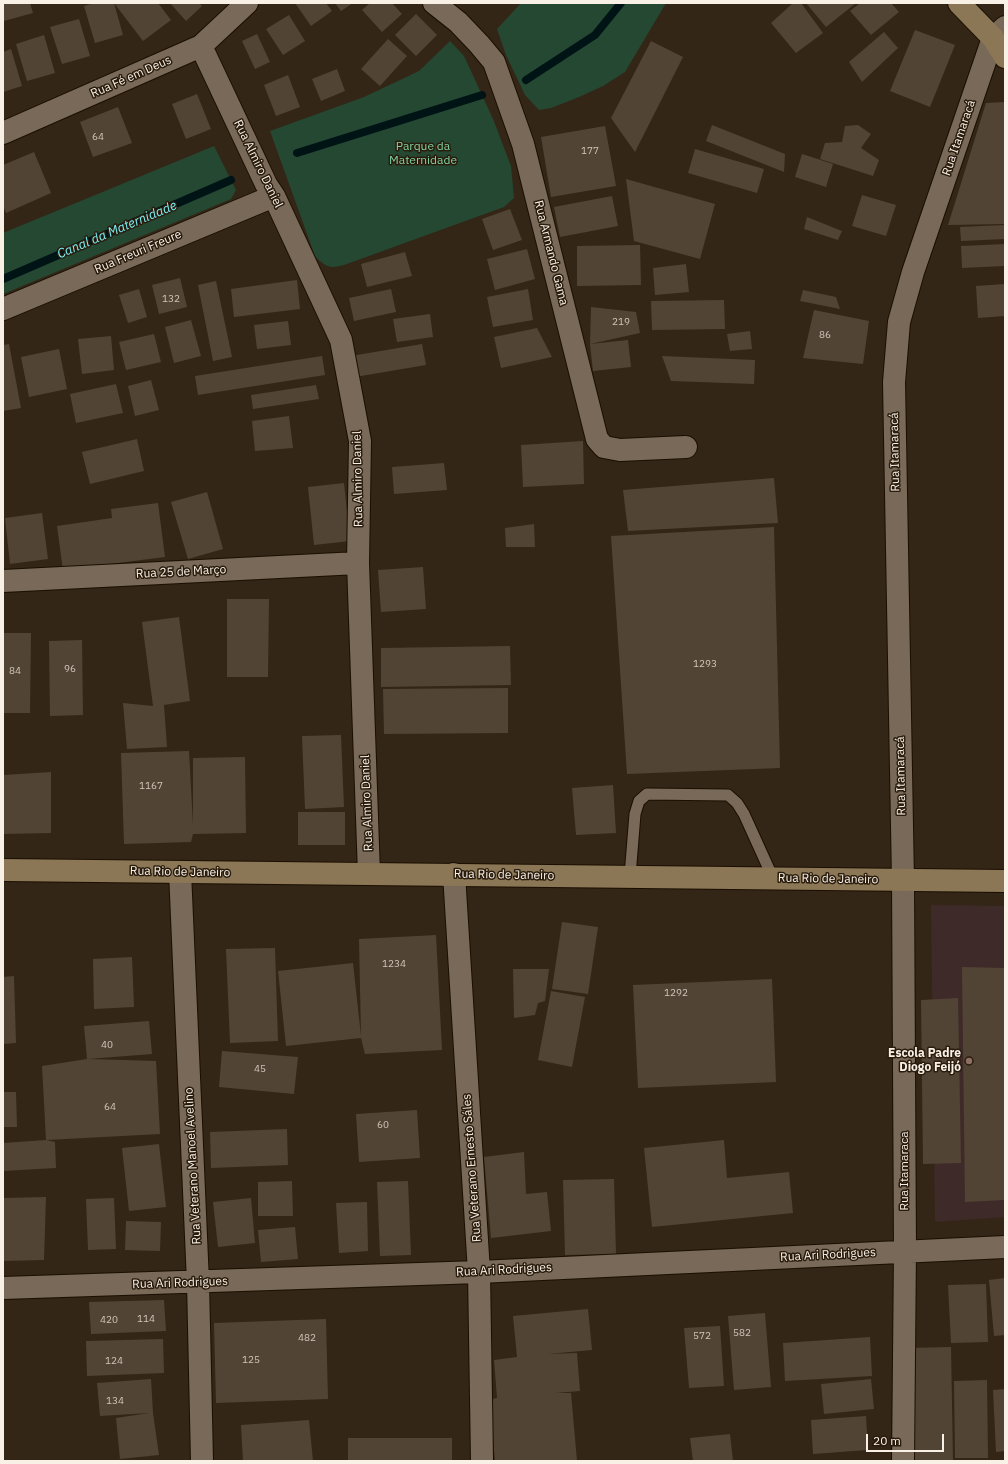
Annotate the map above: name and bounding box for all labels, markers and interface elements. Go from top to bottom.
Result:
street label: Rua Fé em Deus [88,53,174,101]
street label: Rua Itamaracá [939,98,979,178]
street label: Rua Almiro Daniel [230,118,286,210]
house number: 64 [92,131,104,143]
park label: Parque da Maternidade [389,140,457,168]
house number: 177 [581,145,599,157]
water label: Canal da Maternidade [55,198,179,262]
street label: Rua Armando Gama [531,199,571,307]
street label: Rua Freuri Freure [92,227,184,277]
house number: 132 [162,293,180,305]
house number: 219 [612,316,630,328]
house number: 86 [819,329,831,341]
street label: Rua Itamaracá [887,412,903,492]
street label: Rua Almiro Daniel [350,431,366,527]
street label: Rua 25 de Março [135,562,227,582]
house number: 1293 [693,658,717,670]
house number: 96 [64,663,76,675]
house number: 84 [9,665,21,677]
street label: Rua Itamaracá [893,736,909,816]
street label: Rua Almiro Daniel [358,755,376,851]
house number: 1167 [139,780,163,792]
street label: Rua Rio de Janeiro [130,864,230,880]
street label: Rua Rio de Janeiro [454,867,554,883]
street label: Rua Rio de Janeiro [778,871,878,887]
house number: 1234 [382,958,406,970]
house number: 1292 [664,987,688,999]
house number: 40 [101,1039,113,1051]
place label: Escola Padre Diogo Feijó [888,1047,961,1075]
marker: Escola Padre Diogo Feijó [964,1056,974,1066]
house number: 45 [254,1063,266,1075]
street label: Rua Veterano Manoel Avelino [182,1087,204,1245]
street label: Rua Veterano Ernesto Sáles [460,1093,484,1243]
house number: 64 [104,1101,116,1113]
house number: 60 [377,1119,389,1131]
street label: Rua Itamaraca [898,1131,912,1211]
street label: Rua Ari Rodrigues [780,1245,876,1265]
street label: Rua Ari Rodrigues [456,1260,552,1280]
street label: Rua Ari Rodrigues [132,1274,228,1292]
house number: 114 [137,1313,155,1325]
house number: 420 [100,1314,118,1326]
house number: 582 [733,1327,751,1339]
house number: 572 [693,1330,711,1342]
house number: 482 [298,1332,316,1344]
house number: 125 [242,1354,260,1366]
house number: 124 [105,1355,123,1367]
house number: 134 [106,1395,124,1407]
scale bar [868,1426,946,1452]
text: 20 m [873,1433,901,1448]

